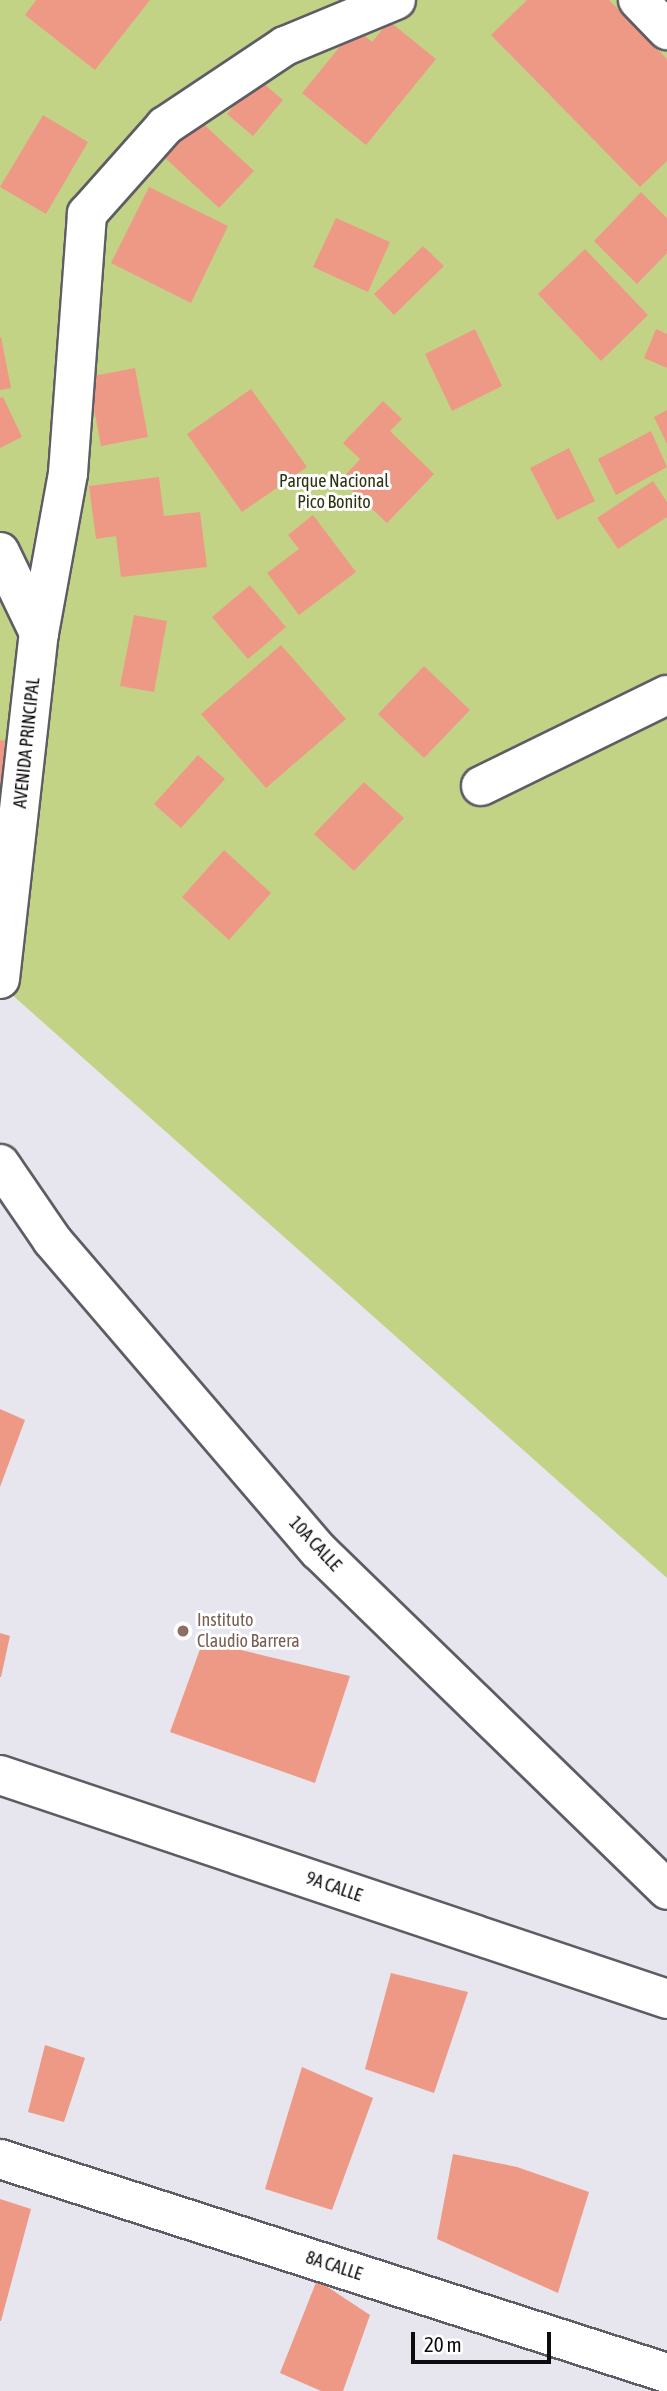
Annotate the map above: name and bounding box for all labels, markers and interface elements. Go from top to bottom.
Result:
park label: Parque Nacional Pico Bonito [279,471,389,514]
street label: AVENIDA PRINCIPAL [9,677,45,809]
street label: 10A CALLE [284,1512,346,1576]
place label: Instituto Claudio Barrera [197,1610,300,1652]
marker: Instituto Claudio Barrera [175,1623,191,1639]
street label: 9A CALLE [303,1867,365,1907]
street label: 8A CALLE [303,2247,365,2285]
scale bar [415,2318,555,2362]
text: 20 m [424,2332,462,2356]

